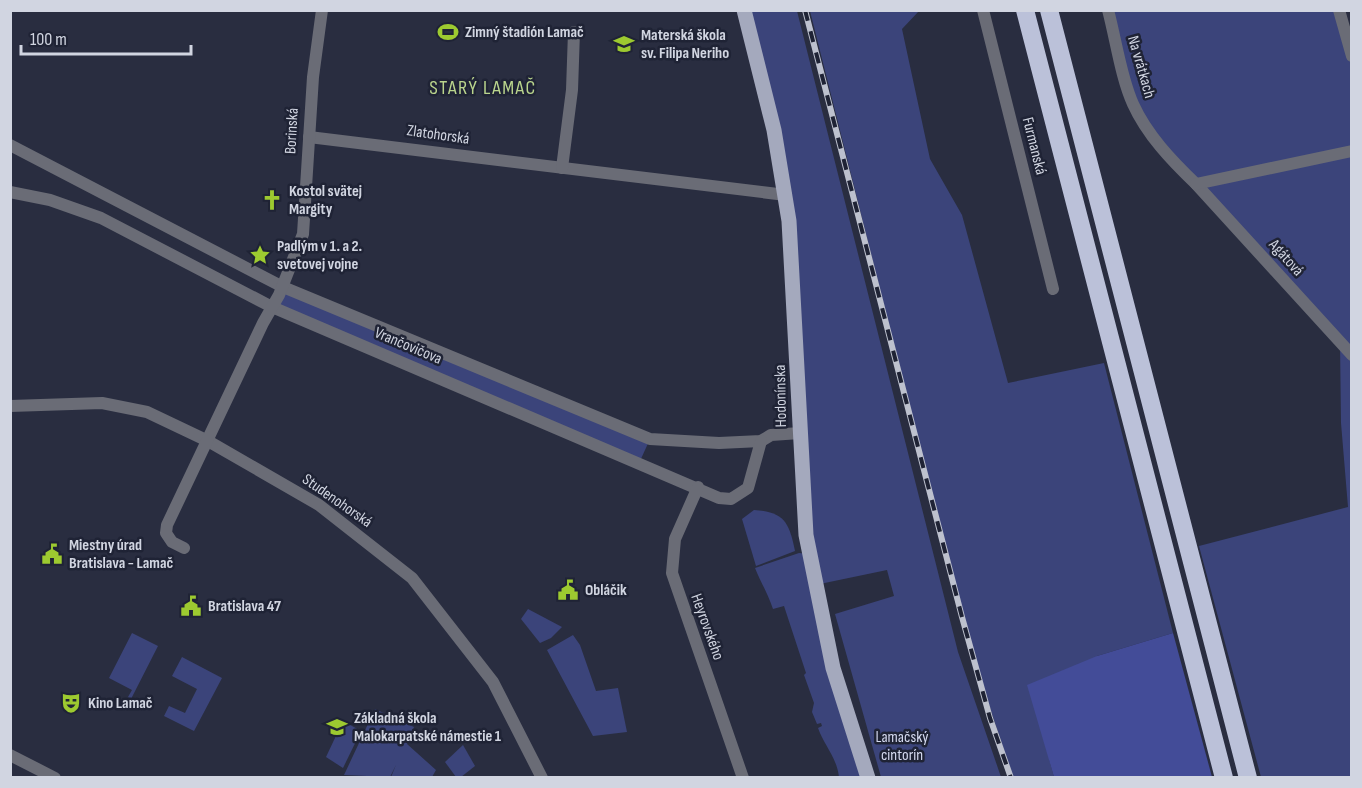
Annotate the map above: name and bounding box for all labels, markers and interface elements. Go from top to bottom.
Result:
scale bar [21,18,190,56]
sports icon: Zimný štadión Lamač [436,20,460,44]
place label: Zimný štadión Lamač [465,23,584,42]
place label: Materská škola sv. Filipa Neriho [641,26,729,63]
text: 100 m [30,29,67,50]
school or university icon: Materská škola sv. Filipa Neriho [612,32,636,56]
street label: Na vrátkach [1123,34,1159,100]
district label: STARÝ LAMAČ [429,76,537,100]
street label: Borinská [281,107,303,155]
street label: Furmanská [1018,115,1050,177]
street label: Zlatohorská [405,121,471,149]
place label: Kostol svätej Margity [289,182,362,219]
church icon: Kostol svätej Margity [260,188,284,212]
street label: Agátová [1264,235,1307,280]
place label: Padlým v 1. a 2. svetovej vojne [277,237,362,274]
place icon: Padlým v 1. a 2. svetovej vojne [248,243,272,267]
street label: Vrančovičova [371,323,445,369]
street label: Hodonínska [771,364,791,428]
street label: Studenohorská [298,470,376,532]
place label: Miestny úrad Bratislava - Lamač [69,536,174,573]
public building icon: Miestny úrad Bratislava - Lamač [40,542,64,566]
public building icon: Obláčik [556,578,580,602]
place label: Obláčik [585,581,627,600]
street label: Heyrovského [686,591,728,663]
public building icon: Bratislava 47 [179,594,203,618]
place label: Bratislava 47 [208,597,281,616]
theatre icon: Kino Lamač [59,691,83,715]
place label: Kino Lamač [88,694,153,713]
place label: Základná škola Malokarpatské námestie 1 [354,709,502,746]
school or university icon: Základná škola Malokarpatské námestie 1 [325,715,349,739]
park label: Lamačský cintorín [876,728,928,765]

